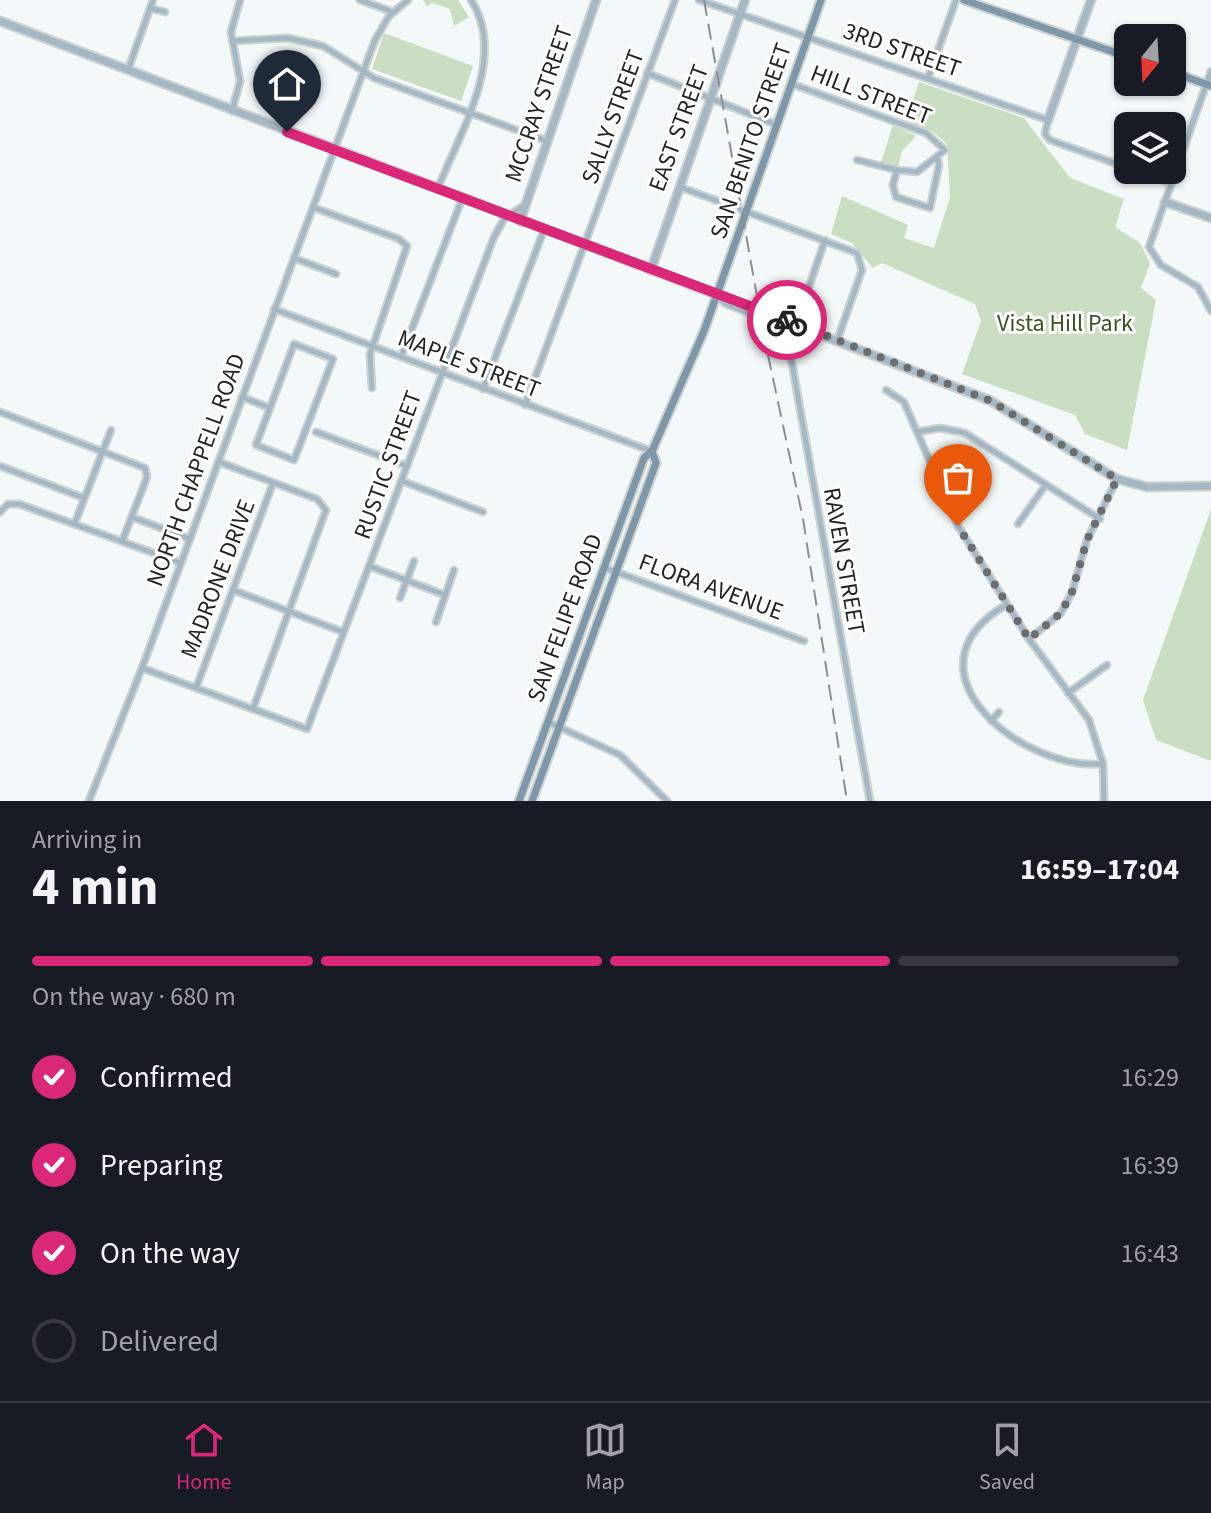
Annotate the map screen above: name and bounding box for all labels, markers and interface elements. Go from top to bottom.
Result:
street label: 3RD STREET [839,14,966,86]
street label: MCCRAY STREET [496,21,582,187]
north arrow [1114,24,1186,96]
map controls [1114,24,1186,184]
street label: SAN BENITO STREET [701,38,801,244]
street label: SALLY STREET [573,45,654,189]
pin [253,50,321,132]
street label: HILL STREET [805,56,937,134]
street label: EAST STREET [640,60,718,196]
icon: home [265,62,309,106]
button: layers [1114,112,1186,184]
courier [747,280,827,360]
icon: bike [765,298,809,342]
park label: Vista Hill Park [997,306,1133,341]
street label: MAPLE STREET [393,321,546,407]
street label: NORTH CHAPPELL ROAD [138,349,254,591]
street label: RUSTIC STREET [345,386,431,544]
pin [924,444,992,526]
icon: bag [936,456,980,500]
street label: RAVEN STREET [814,485,874,637]
street label: MADRONE DRIVE [172,495,264,663]
street label: SAN FELIPE ROAD [518,529,612,707]
street label: FLORA AVENUE [634,545,788,629]
text: Arriving in [32,821,142,858]
text: 16:59–17:04 [1020,848,1179,891]
text: 4 min [32,851,159,925]
text: On the way · 680 m [32,978,236,1015]
icon: check [32,1055,76,1099]
text: Confirmed [100,1056,233,1099]
text: 16:29 [1121,1059,1179,1096]
icon: check [32,1143,76,1187]
text: Preparing [100,1144,223,1187]
text: 16:39 [1121,1147,1179,1184]
icon: check [32,1231,76,1275]
text: On the way [100,1232,240,1275]
text: 16:43 [1121,1235,1179,1272]
text: Delivered [100,1320,219,1363]
tab: Home [176,1418,231,1498]
tab: Map [583,1418,627,1498]
tab: Saved [979,1418,1035,1498]

